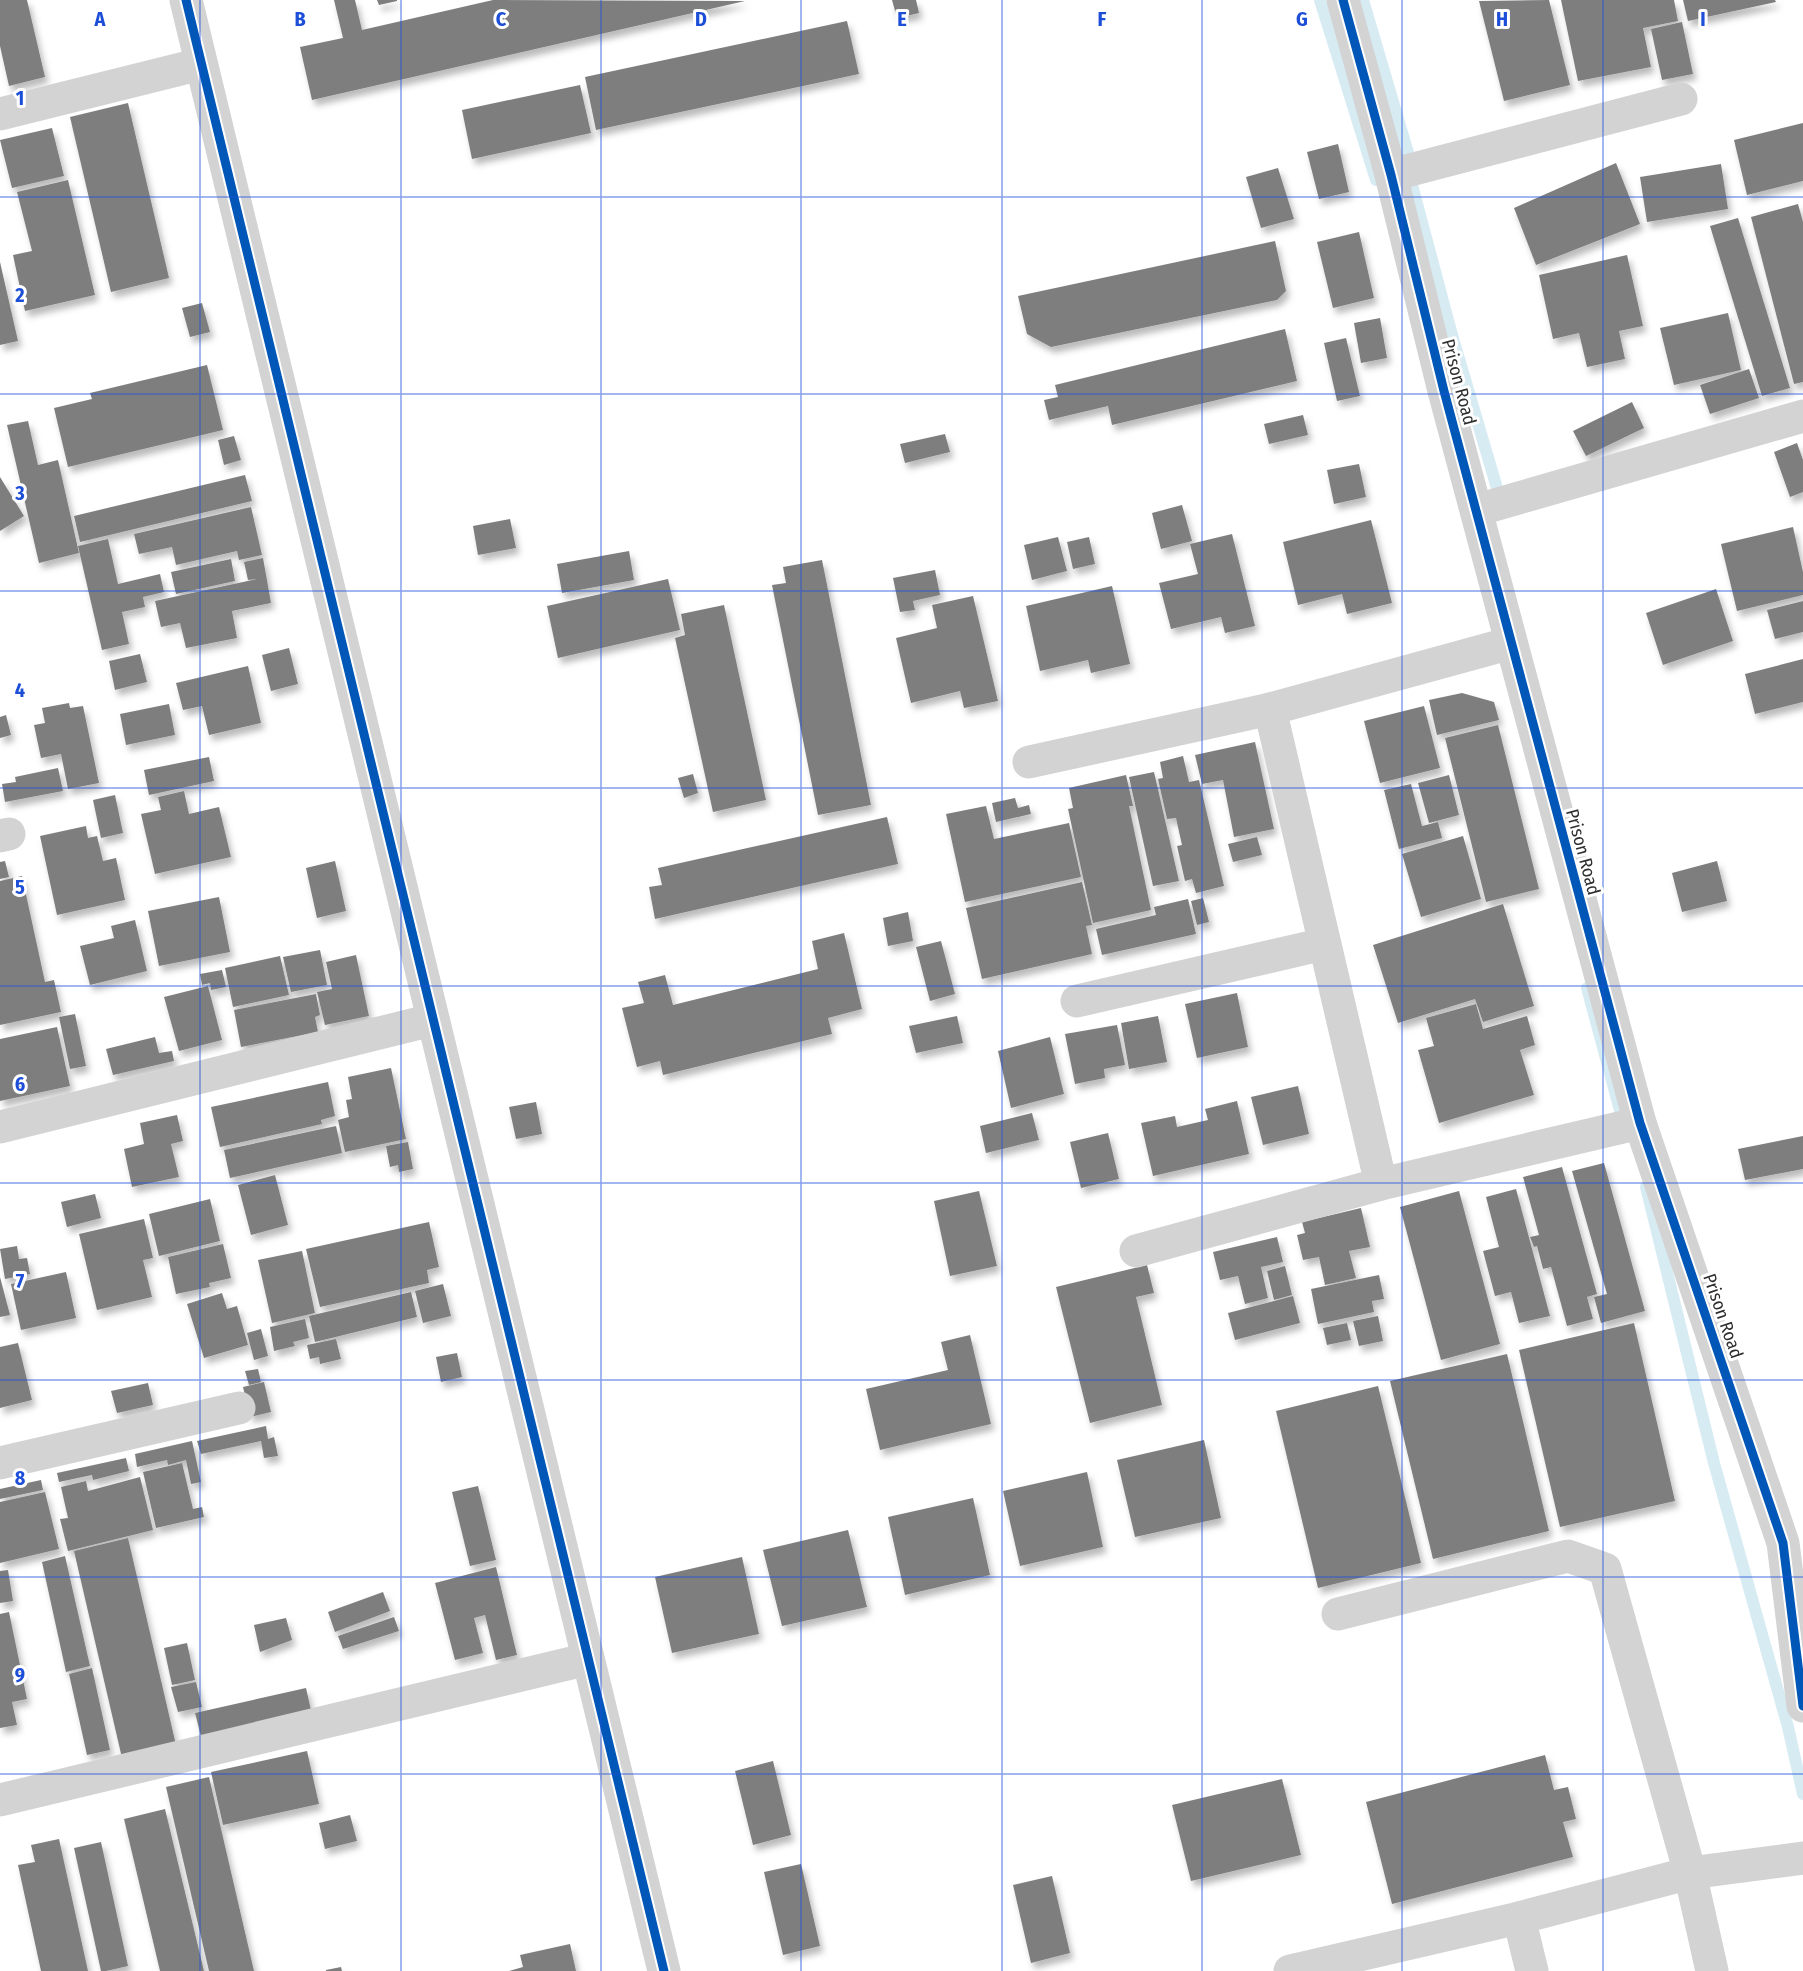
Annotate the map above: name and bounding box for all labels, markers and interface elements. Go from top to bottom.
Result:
text: A [94,7,107,31]
text: B [294,7,306,31]
text: C [496,7,507,31]
text: D [695,7,707,31]
text: E [897,7,907,31]
text: F [1098,7,1107,31]
text: G [1296,7,1308,31]
text: H [1496,7,1508,31]
text: I [1700,7,1706,31]
text: 1 [16,86,24,110]
text: 2 [14,283,25,307]
street label: Prison Road [1437,337,1481,427]
text: 3 [14,481,25,505]
text: 4 [15,678,25,702]
street label: Prison Road [1561,807,1605,897]
text: 5 [15,875,25,899]
text: 6 [15,1072,25,1096]
text: 7 [16,1269,25,1293]
street label: Prison Road [1698,1271,1748,1361]
text: 8 [15,1466,26,1490]
text: 9 [15,1663,25,1687]

